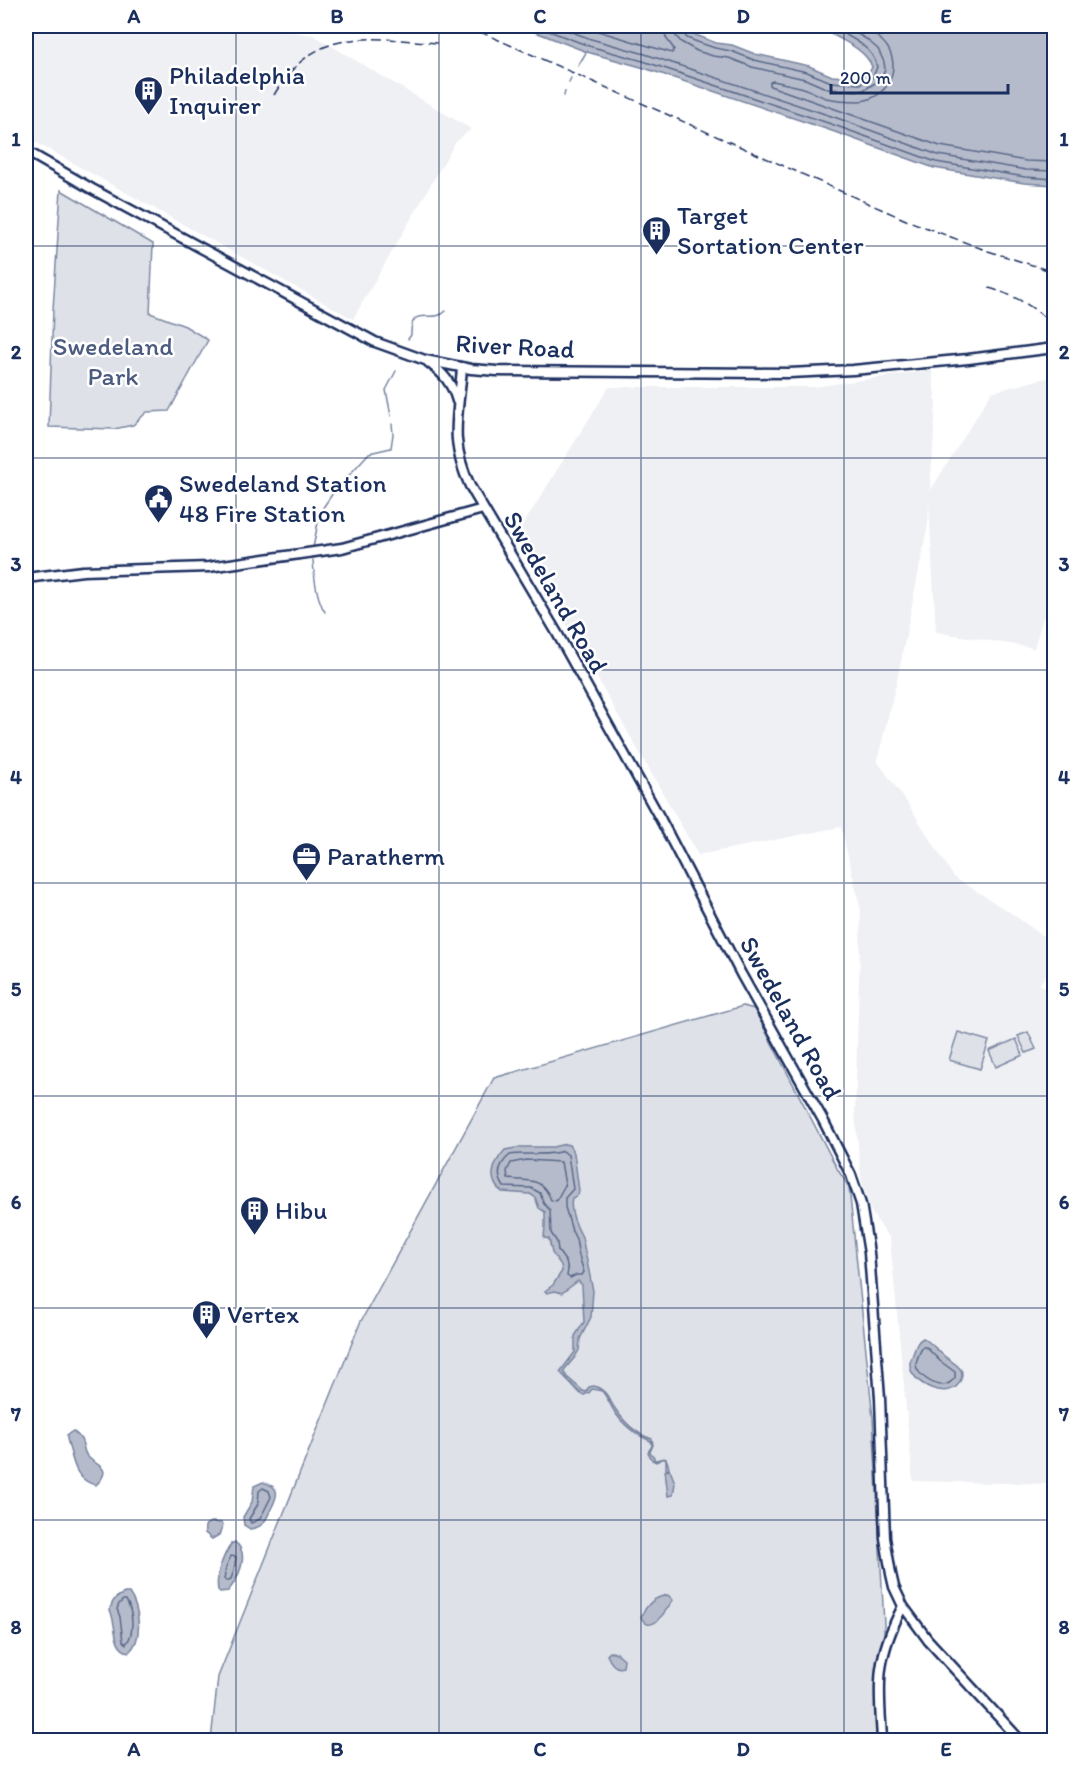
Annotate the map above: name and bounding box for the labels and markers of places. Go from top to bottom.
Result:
place label: Philadelphia Inquirer [169,59,305,121]
building icon: Philadelphia Inquirer [132,74,164,116]
place label: Target Sortation Center [677,199,864,261]
building icon: Target Sortation Center [640,214,672,256]
place label: Swedeland Station 48 Fire Station [179,467,387,529]
public building icon: Swedeland Station 48 Fire Station [142,482,174,524]
office icon: Paratherm [290,840,322,882]
place label: Paratherm [327,840,445,872]
building icon: Hibu [238,1194,270,1236]
place label: Hibu [275,1194,327,1226]
building icon: Vertex [190,1298,222,1340]
place label: Vertex [227,1298,299,1330]

